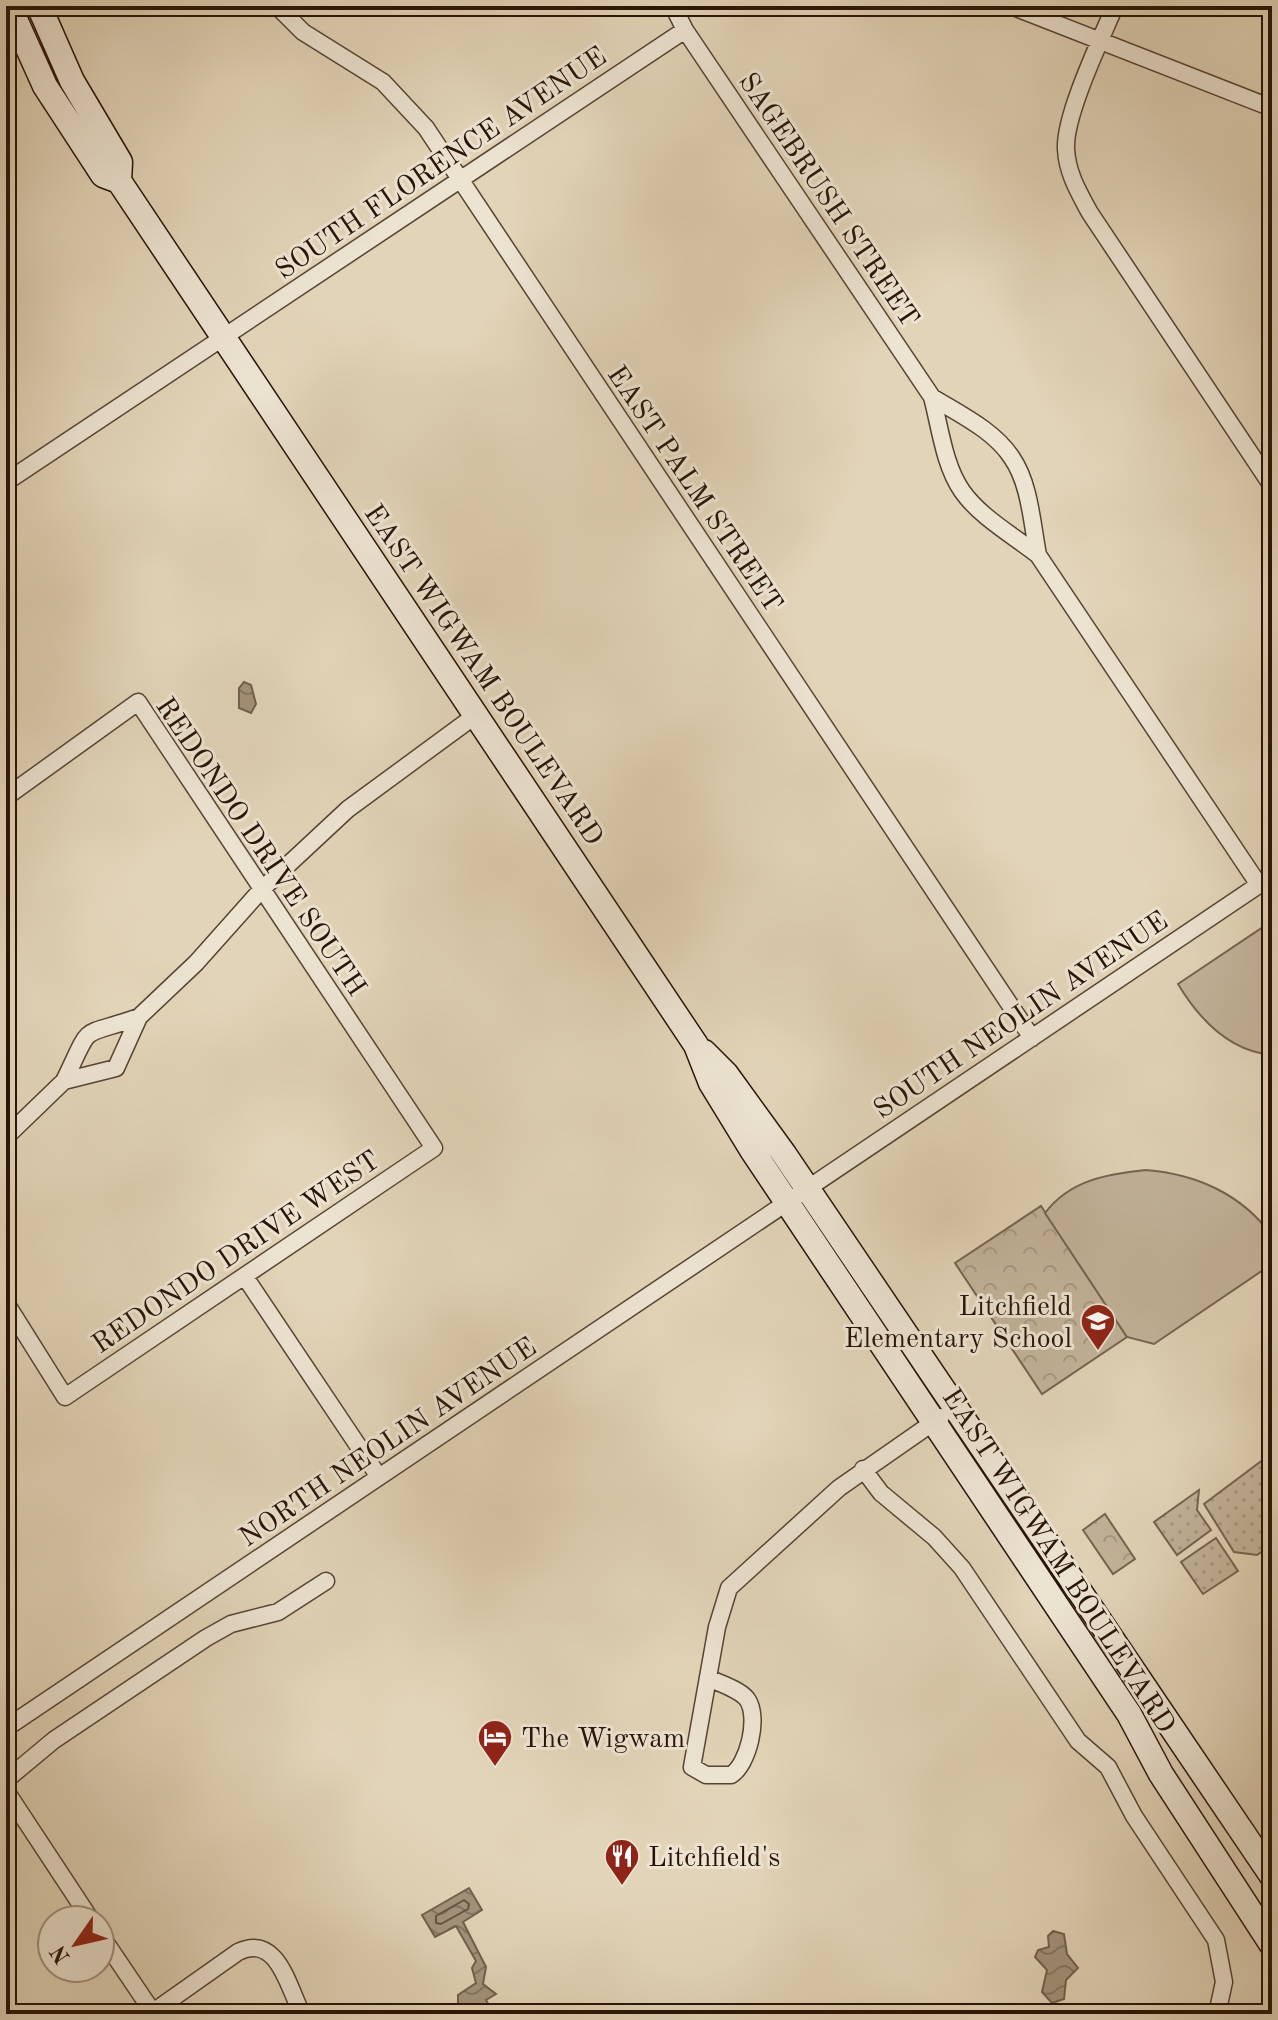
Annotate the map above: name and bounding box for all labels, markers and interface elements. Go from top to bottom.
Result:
street label: SOUTH FLORENCE AVENUE [271,43,612,286]
street label: SAGEBRUSH STREET [732,69,923,333]
street label: EAST PALM STREET [601,361,786,618]
street label: EAST WIGWAM BOULEVARD [358,500,607,851]
street label: REDONDO DRIVE SOUTH [149,693,370,1002]
street label: SOUTH NEOLIN AVENUE [870,908,1174,1125]
street label: REDONDO DRIVE WEST [88,1147,385,1360]
place label: Litchfield Elementary School [844,1294,1072,1354]
school or university icon: Litchfield Elementary School [1079,1302,1117,1352]
street label: NORTH NEOLIN AVENUE [235,1334,542,1553]
street label: EAST WIGWAM BOULEVARD [936,1384,1179,1739]
hotel icon: The Wigwam [476,1718,514,1768]
place label: The Wigwam [521,1726,685,1754]
restaurant icon: Litchfield's [603,1837,641,1887]
place label: Litchfield's [648,1845,780,1873]
north arrow [36,1904,116,1984]
text: N [47,1941,75,1967]

